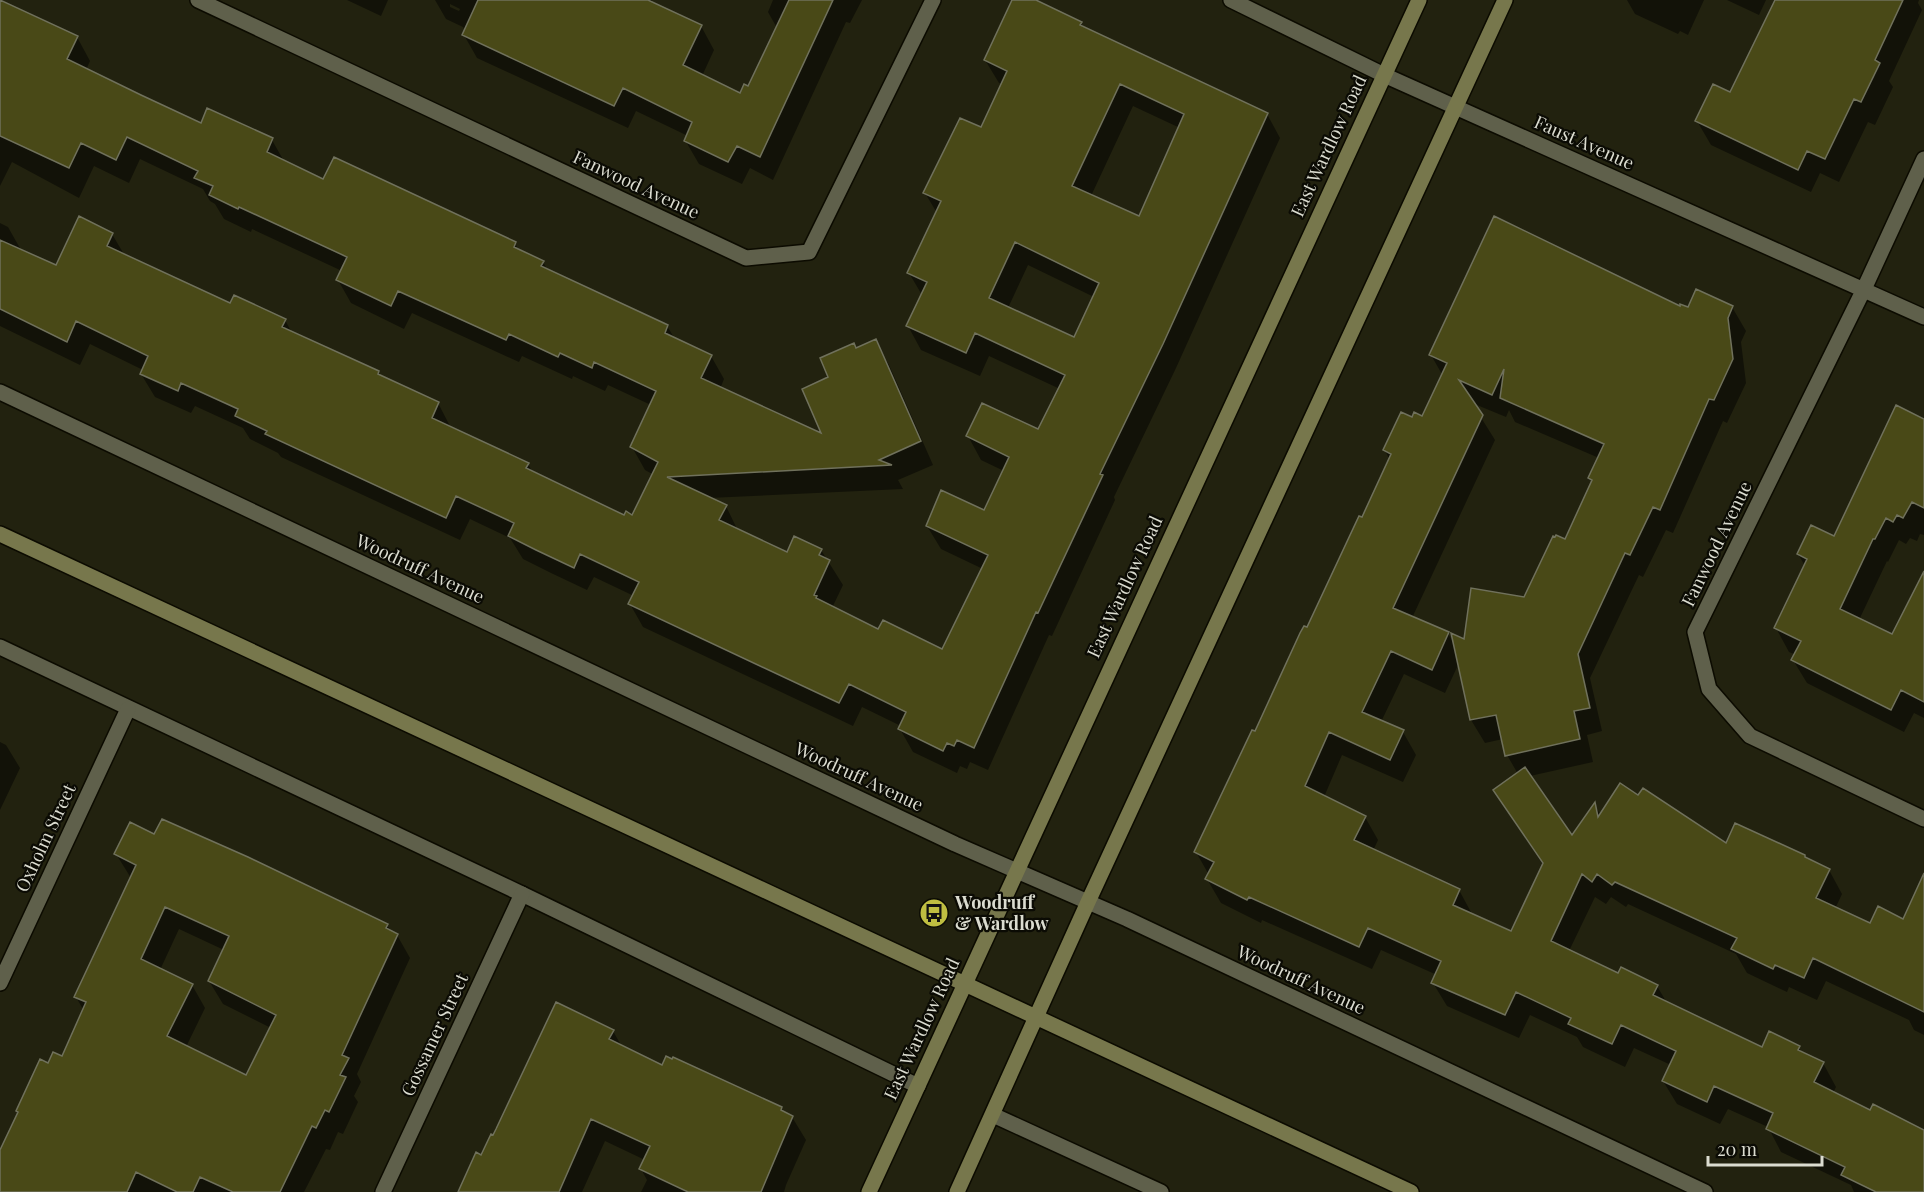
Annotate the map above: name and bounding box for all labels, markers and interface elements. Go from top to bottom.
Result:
street label: East Wardlow Road [1285,70,1372,220]
street label: Faust Avenue [1531,109,1638,175]
street label: Fanwood Avenue [569,144,703,224]
street label: Fanwood Avenue [1675,477,1757,610]
street label: East Wardlow Road [1081,511,1168,661]
street label: Woodruff Avenue [352,527,488,608]
street label: Woodruff Avenue [791,735,927,816]
street label: Oxholm Street [10,779,81,896]
place label: Woodruff & Wardlow [954,890,1049,935]
bus stop icon: Woodruff & Wardlow [918,897,950,929]
street label: Woodruff Avenue [1233,938,1369,1019]
street label: East Wardlow Road [878,953,965,1103]
street label: Gossamer Street [395,969,473,1100]
scale bar [1708,1129,1822,1167]
text: 20 m [1717,1137,1757,1161]

